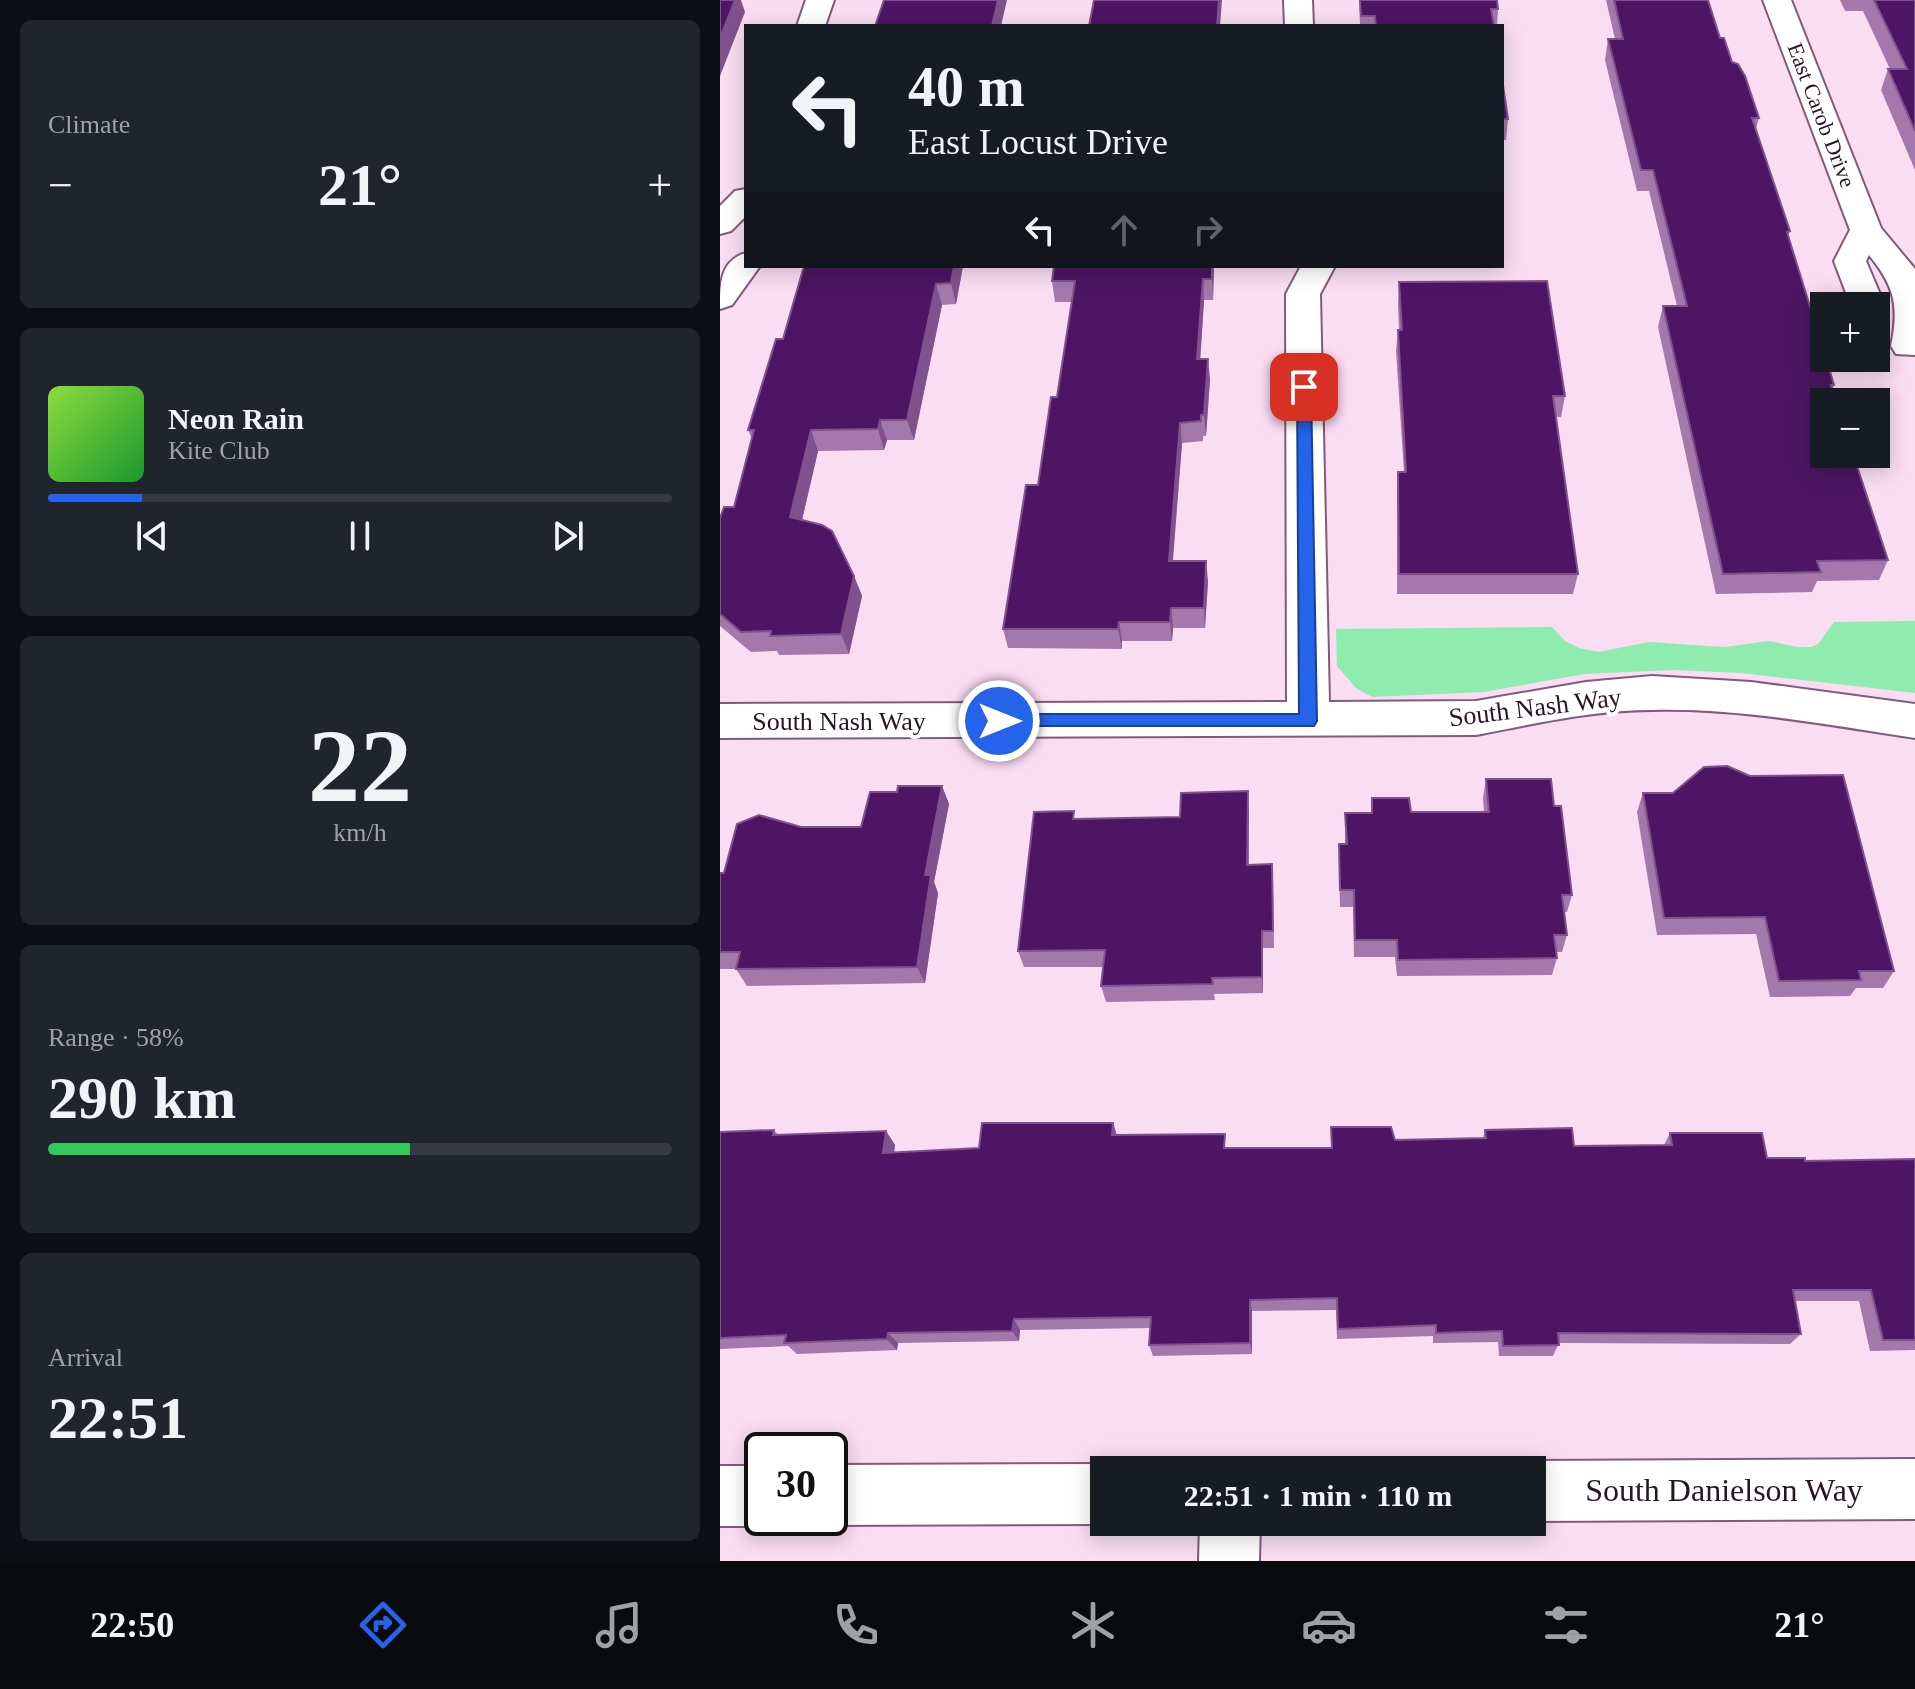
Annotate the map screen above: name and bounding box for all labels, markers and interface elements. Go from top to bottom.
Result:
street label: East Carob Drive [1782,39,1861,191]
icon: left [776,56,880,160]
text: 40 m [908,56,1025,118]
text: Climate [48,110,130,139]
text: East Locust Drive [908,122,1168,162]
text: 21° [318,152,402,218]
text: − [48,161,73,210]
text: + [647,161,672,210]
icon: left [1018,208,1062,252]
icon: ahead [1102,208,1146,252]
icon: right [1186,208,1230,252]
map controls [1810,292,1890,468]
button: + [1810,292,1890,372]
pin [1270,353,1338,421]
icon: arrive [1282,365,1326,409]
button: − [1810,388,1890,468]
text: Neon Rain [168,402,304,435]
text: Kite Club [168,436,270,465]
icon: previous [130,514,174,558]
icon: pause [338,514,382,558]
icon: next [546,514,590,558]
position arrow [957,679,1041,763]
street label: South Nash Way [1447,683,1623,732]
street label: South Nash Way [752,707,926,736]
text: 22 [308,708,412,823]
text: km/h [333,818,387,847]
text: Range · 58% [48,1023,184,1052]
text: 290 km [48,1065,236,1131]
text: Arrival [48,1343,123,1372]
text: 22:51 [48,1385,188,1451]
speed limit sign: 30 [744,1432,848,1536]
street label: South Danielson Way [1585,1472,1863,1508]
text: 22:51 · 1 min · 110 m [1184,1479,1452,1512]
icon: directions [355,1597,411,1653]
icon: music [591,1597,647,1653]
icon: phone [828,1597,884,1653]
icon: climate [1065,1597,1121,1653]
icon: car [1301,1597,1357,1653]
icon: filters [1538,1597,1594,1653]
text: 22:50 [90,1605,174,1645]
text: 21° [1774,1605,1825,1645]

